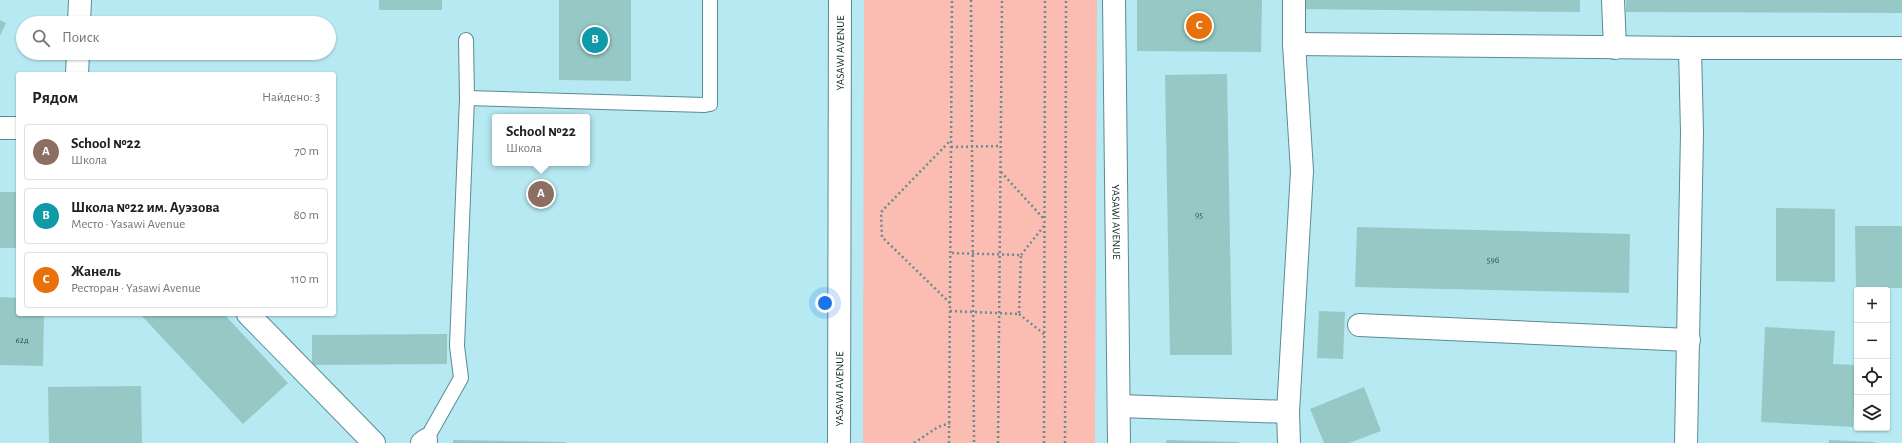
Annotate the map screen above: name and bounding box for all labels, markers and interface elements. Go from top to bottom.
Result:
pin: C [1186,11,1212,41]
street label: YASAWI AVENUE [834,15,845,90]
search box [16,16,336,60]
pin: B [582,25,608,55]
icon: search [30,27,52,49]
text: Поиск [62,30,100,45]
text: Рядом [32,89,78,106]
text: Найдено: 3 [262,91,320,104]
popup [492,114,590,166]
text: School №22 [506,124,576,139]
text: School №22 [71,136,141,151]
text: Школа [506,142,542,155]
text: A [42,145,50,158]
text: 70 m [294,145,319,158]
text: Школа [71,154,107,167]
pin: A [528,179,554,209]
street label: YASAWI AVENUE [1111,184,1122,260]
text: Школа №22 им. Ауэзова [71,200,220,215]
text: B [42,209,50,222]
text: 80 m [293,209,319,222]
house number: 95 [1195,211,1203,220]
text: Место · Yasawi Avenue [71,218,185,231]
house number: 59б [1487,256,1500,265]
text: Жанель [71,264,121,279]
text: C [43,273,49,286]
text: 110 m [291,273,319,286]
text: Ресторан · Yasawi Avenue [71,282,201,295]
map controls [1854,287,1890,431]
button: + [1854,287,1890,323]
your location [815,293,835,313]
button: − [1854,323,1890,359]
house number: 62д [16,336,29,345]
street label: YASAWI AVENUE [834,351,845,426]
button: locate [1854,359,1890,395]
button: layers [1854,395,1890,431]

